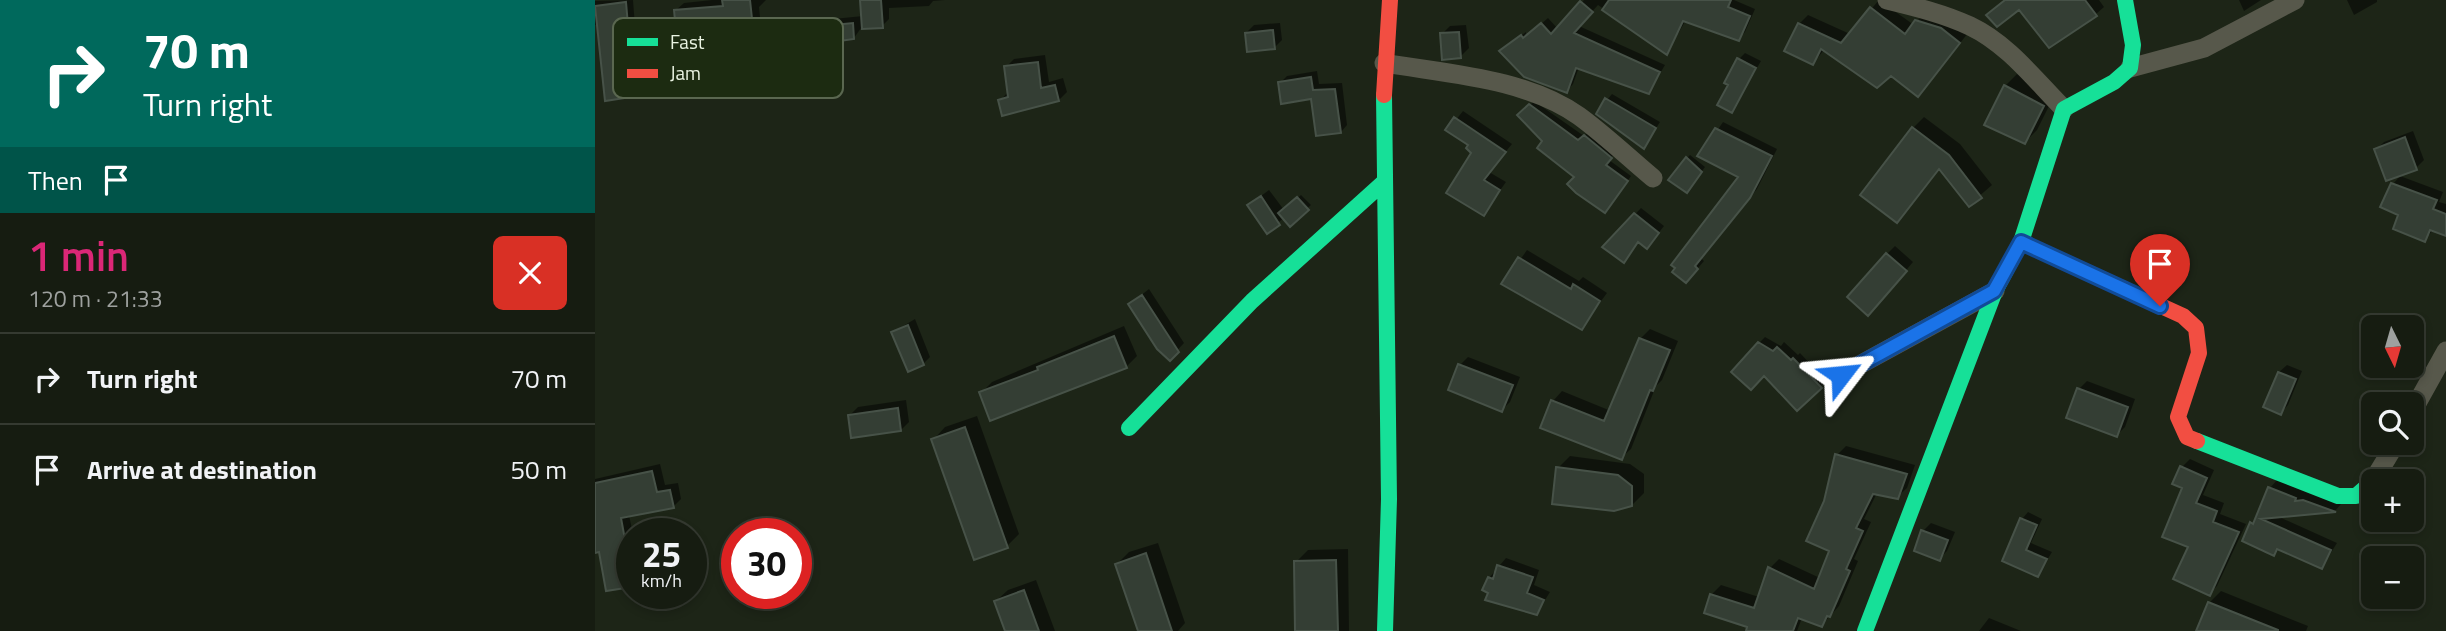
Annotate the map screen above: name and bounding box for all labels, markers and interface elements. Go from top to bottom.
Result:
text: 70 m [143,12,250,87]
legend [613,18,843,98]
text: Fast [670,27,705,56]
icon: right [28,28,119,119]
text: Jam [670,58,701,87]
text: Turn right [143,80,272,128]
text: Then [28,161,83,200]
icon: arrive [97,161,135,199]
text: 1 min [28,223,129,287]
pin [2130,234,2190,306]
button: close [493,236,567,310]
icon: arrive [2141,245,2179,283]
text: 120 m · 21:33 [28,281,163,316]
north arrow [2361,315,2424,378]
map controls [2361,315,2424,609]
position arrow [1804,338,1878,412]
text: Turn right [87,359,198,398]
text: 70 m [510,359,567,398]
icon: right [28,360,66,398]
button: search [2361,392,2424,455]
text: Arrive at destination [87,450,317,489]
text: 50 m [510,450,567,489]
icon: arrive [28,451,66,489]
button: + [2361,469,2424,532]
speed limit sign: 30 [721,518,812,609]
text: 25 [642,527,681,581]
button: − [2361,546,2424,609]
text: km/h [641,567,682,594]

